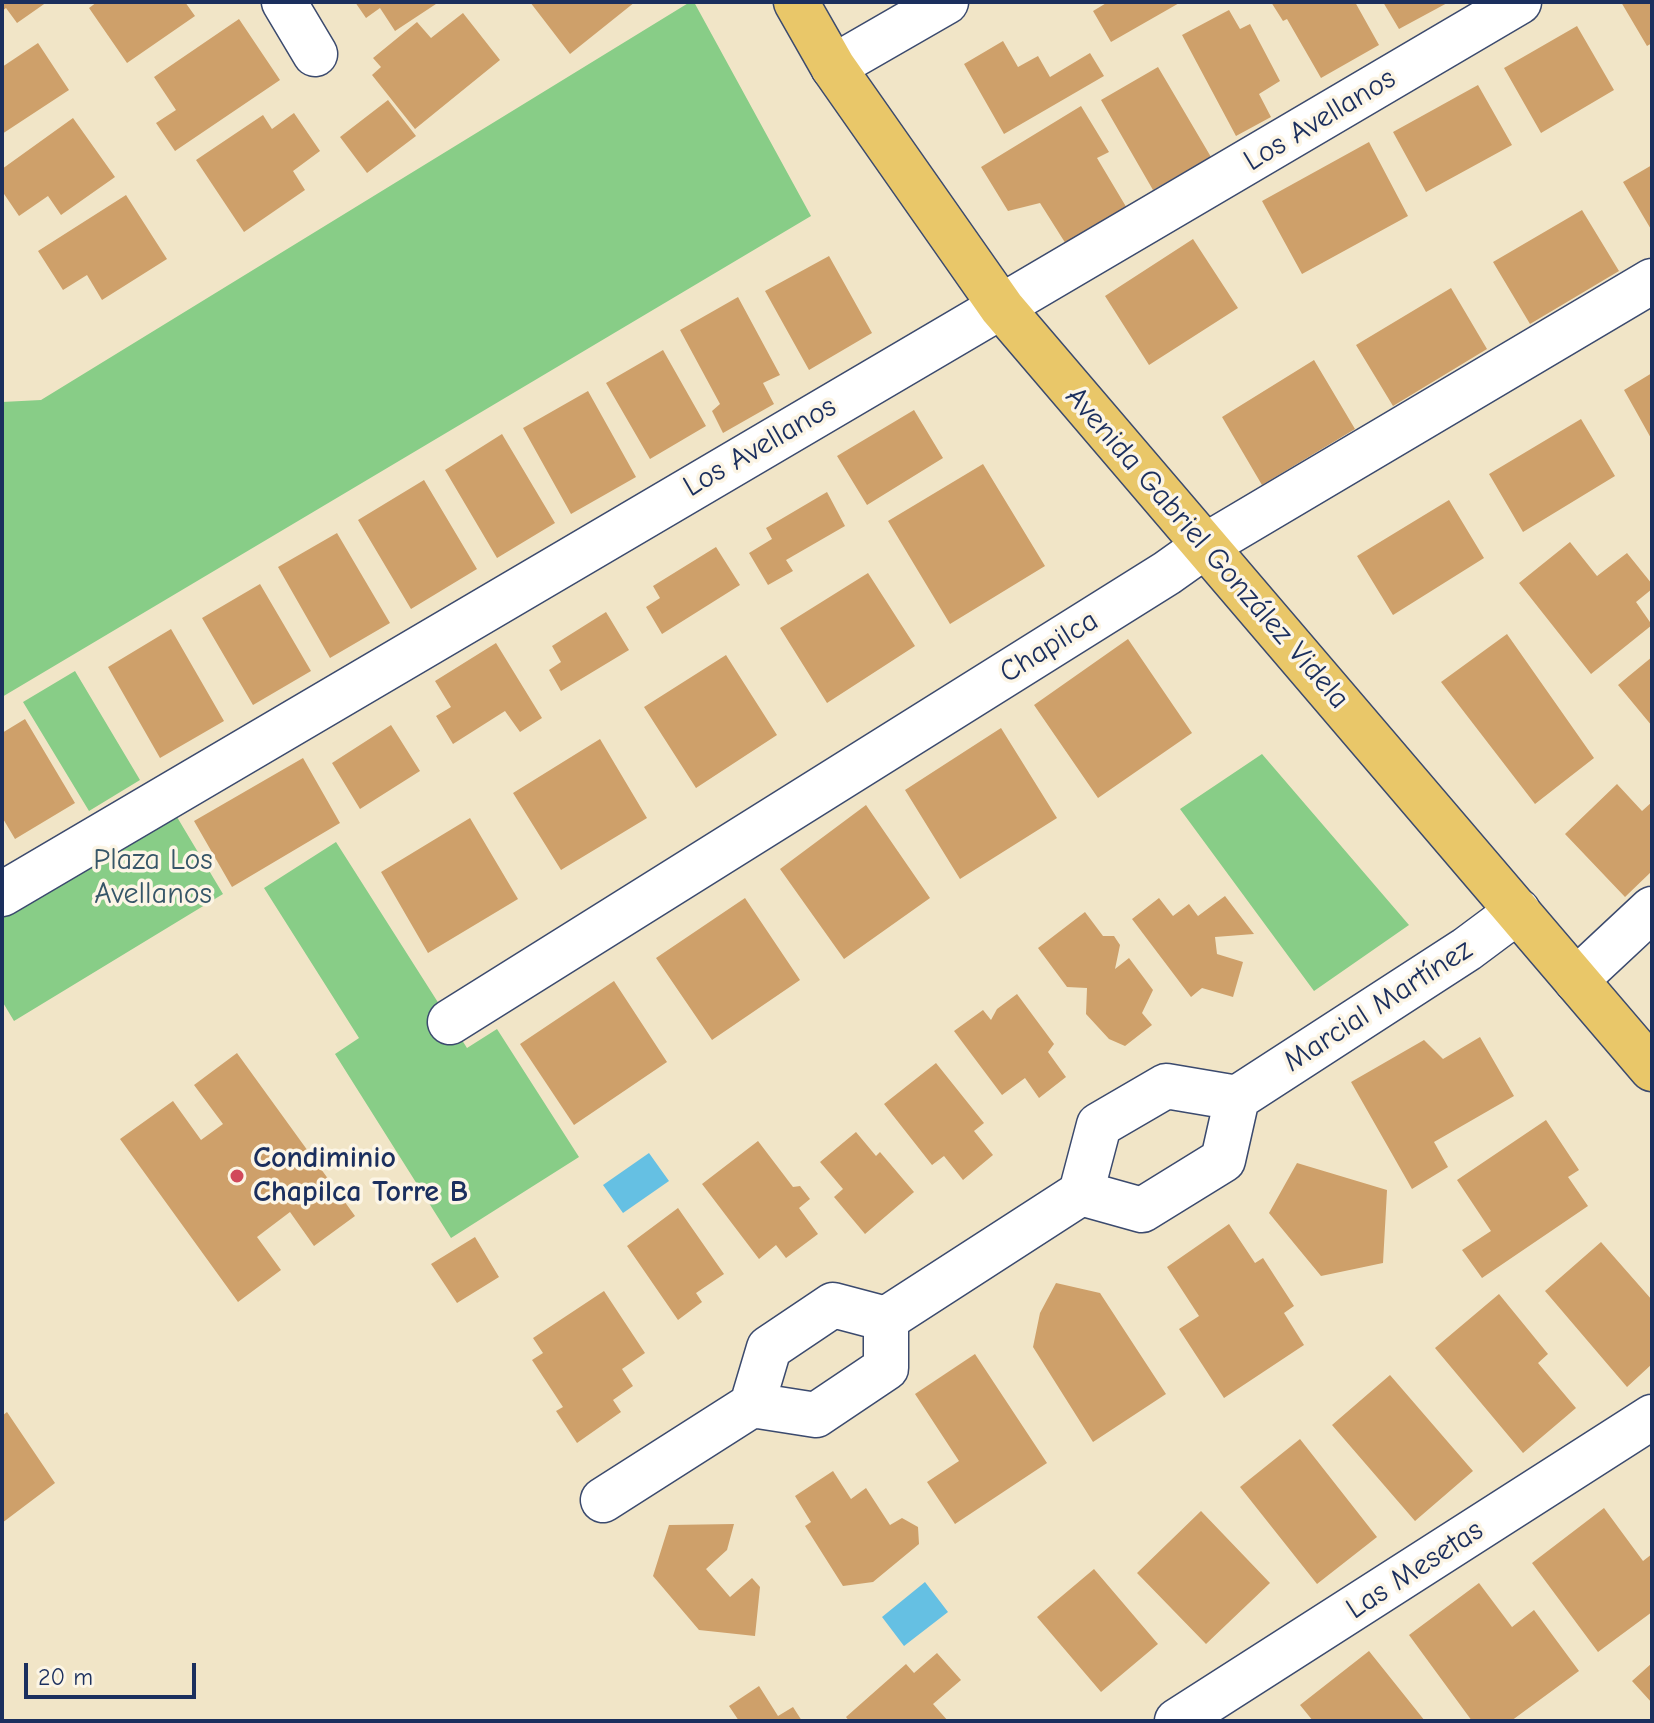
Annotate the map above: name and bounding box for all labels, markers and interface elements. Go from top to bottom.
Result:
street label: Los Avellanos [1238,61,1402,179]
street label: Avenida Gabriel González Videla [1057,380,1357,716]
street label: Los Avellanos [677,389,843,505]
street label: Chapilca [993,603,1105,691]
park label: Plaza Los Avellanos [93,843,213,914]
street label: Marcial Martínez [1277,932,1479,1080]
place label: Condiminio Chapilca Torre B [253,1141,468,1212]
marker: Condiminio Chapilca Torre B [228,1167,246,1185]
street label: Las Mesetas [1340,1512,1490,1628]
scale bar [28,1647,200,1697]
text: 20 m [38,1663,93,1691]

